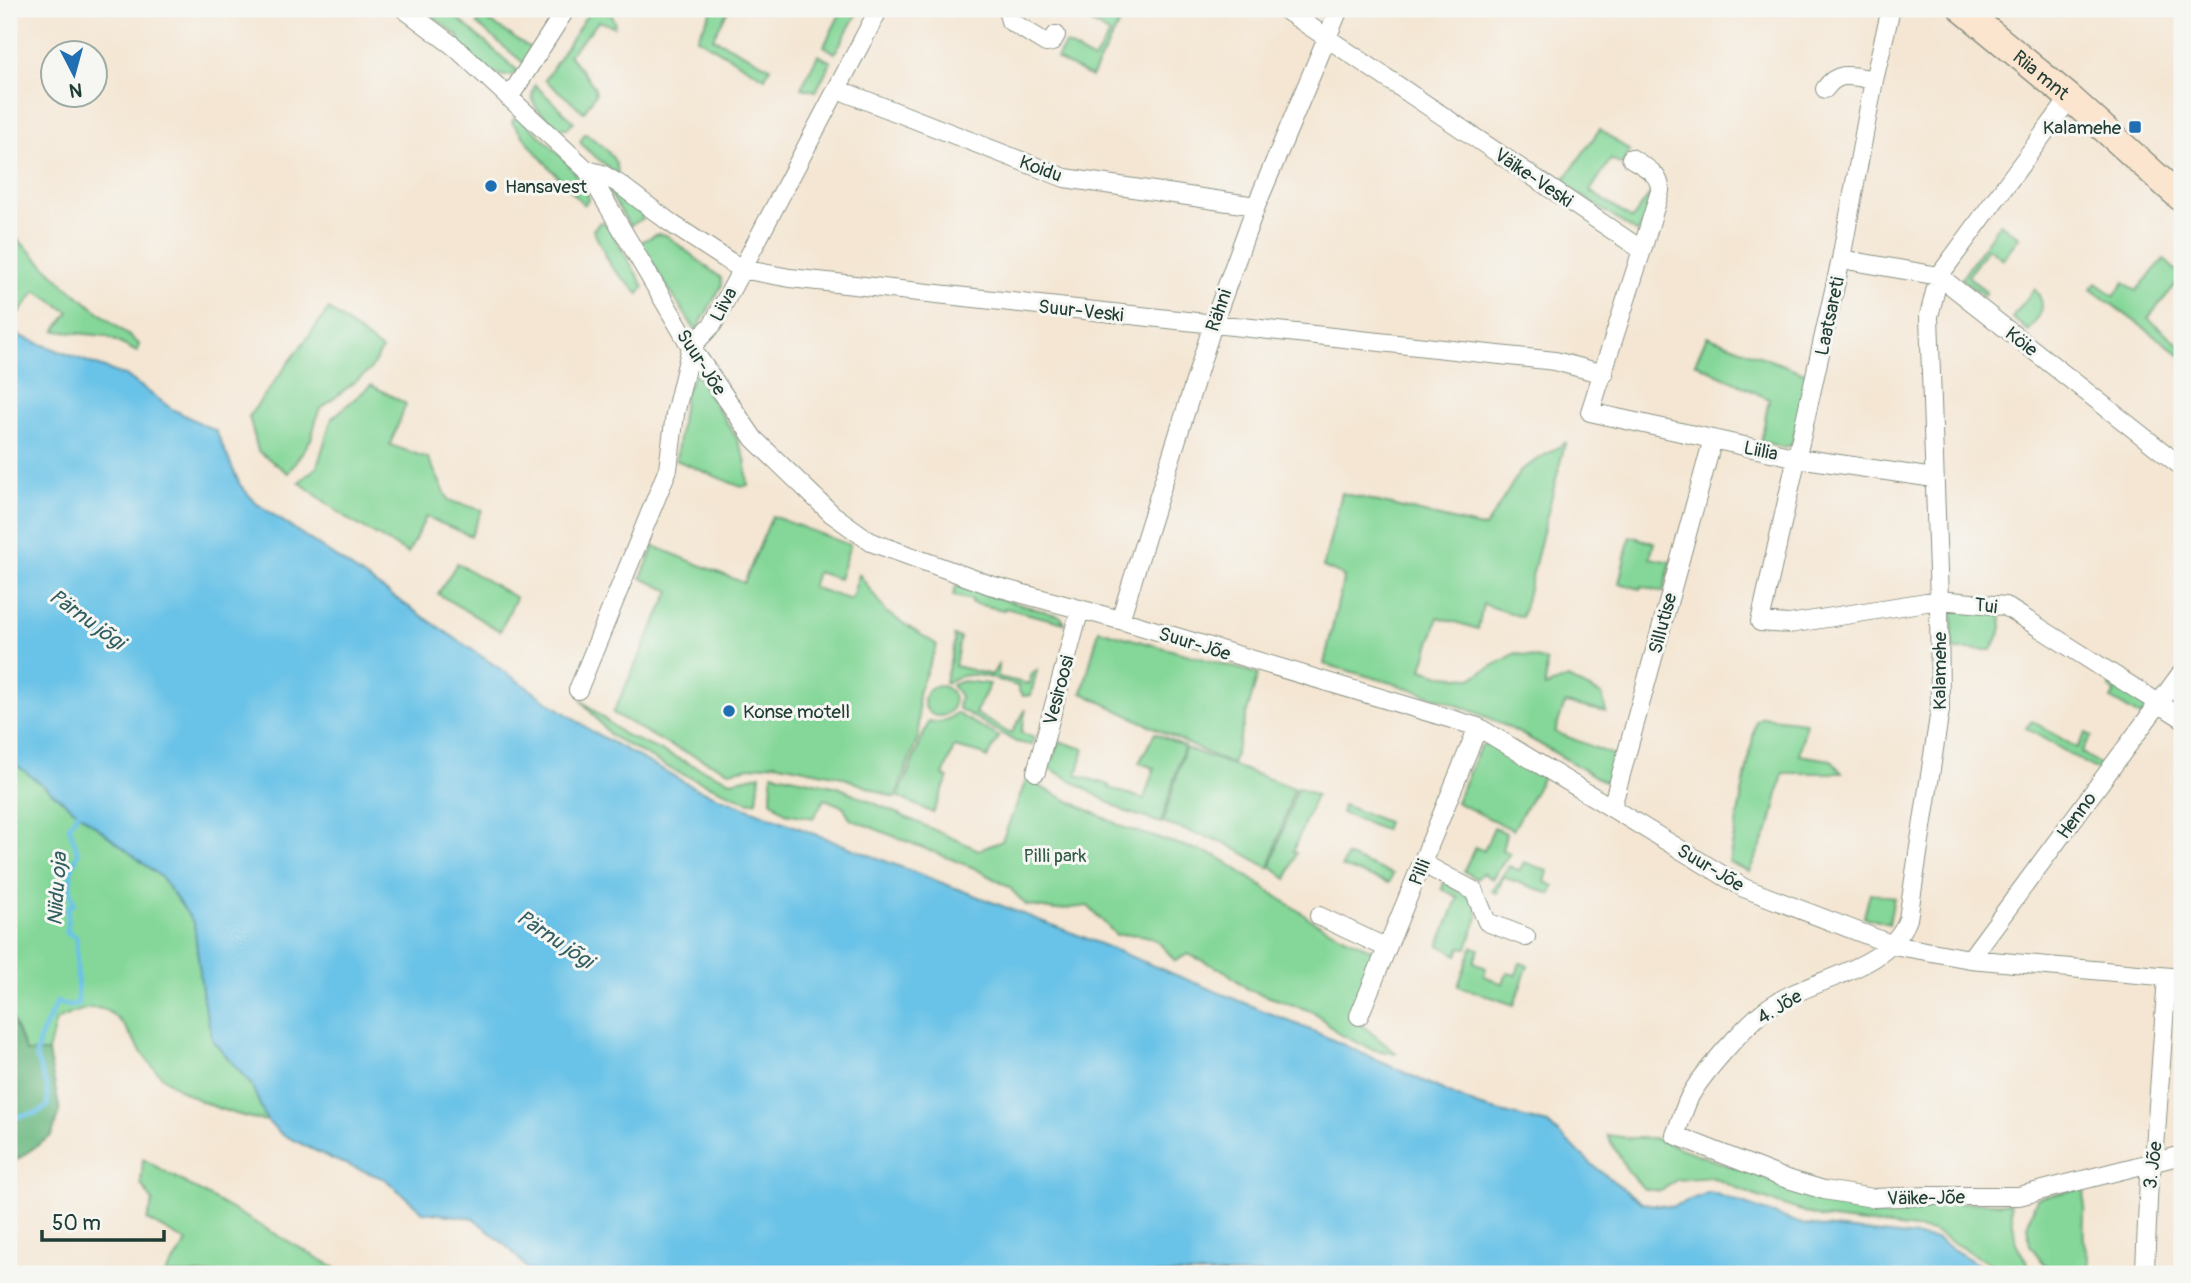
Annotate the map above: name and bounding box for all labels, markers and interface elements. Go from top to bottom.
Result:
north arrow [38,38,108,108]
street label: Riia mnt [2008,45,2074,106]
text: N [68,77,83,103]
place label: Kalamehe [2043,116,2122,140]
marker: Kalamehe [2127,119,2143,135]
street label: Väike-Veski [1490,143,1577,213]
street label: Koidu [1016,150,1065,188]
place label: Hansavest [505,175,587,199]
marker: Hansavest [483,178,499,194]
street label: Laatsareti [1810,275,1850,358]
street label: Liiva [705,283,743,326]
street label: Rähni [1201,286,1237,335]
street label: Suur-Veski [1037,295,1125,327]
street label: Köie [2000,322,2043,362]
street label: Suur-Jõe [671,325,732,401]
street label: Liilia [1742,436,1780,466]
water label: Pärnu jõgi [44,583,132,658]
street label: Sillutise [1643,590,1683,656]
street label: Tui [1973,593,1999,619]
street label: Suur-Jõe [1156,622,1234,666]
street label: Kalamehe [1928,631,1952,710]
street label: Vesiroosi [1038,653,1080,728]
place label: Konse motell [743,700,850,724]
marker: Konse motell [721,703,737,719]
street label: Henno [2052,787,2102,844]
street label: Suur-Jõe [1673,839,1749,898]
park label: Pilli park [1024,844,1087,868]
water label: Niidu oja [41,850,74,926]
street label: Pilli [1404,856,1436,889]
water label: Pärnu jõgi [511,904,601,977]
street label: 4. Jõe [1753,984,1807,1030]
street label: 3. Jõe [2138,1139,2168,1190]
street label: Väike-Jõe [1887,1185,1966,1211]
scale bar [42,1199,164,1243]
text: 50 m [52,1210,101,1237]

